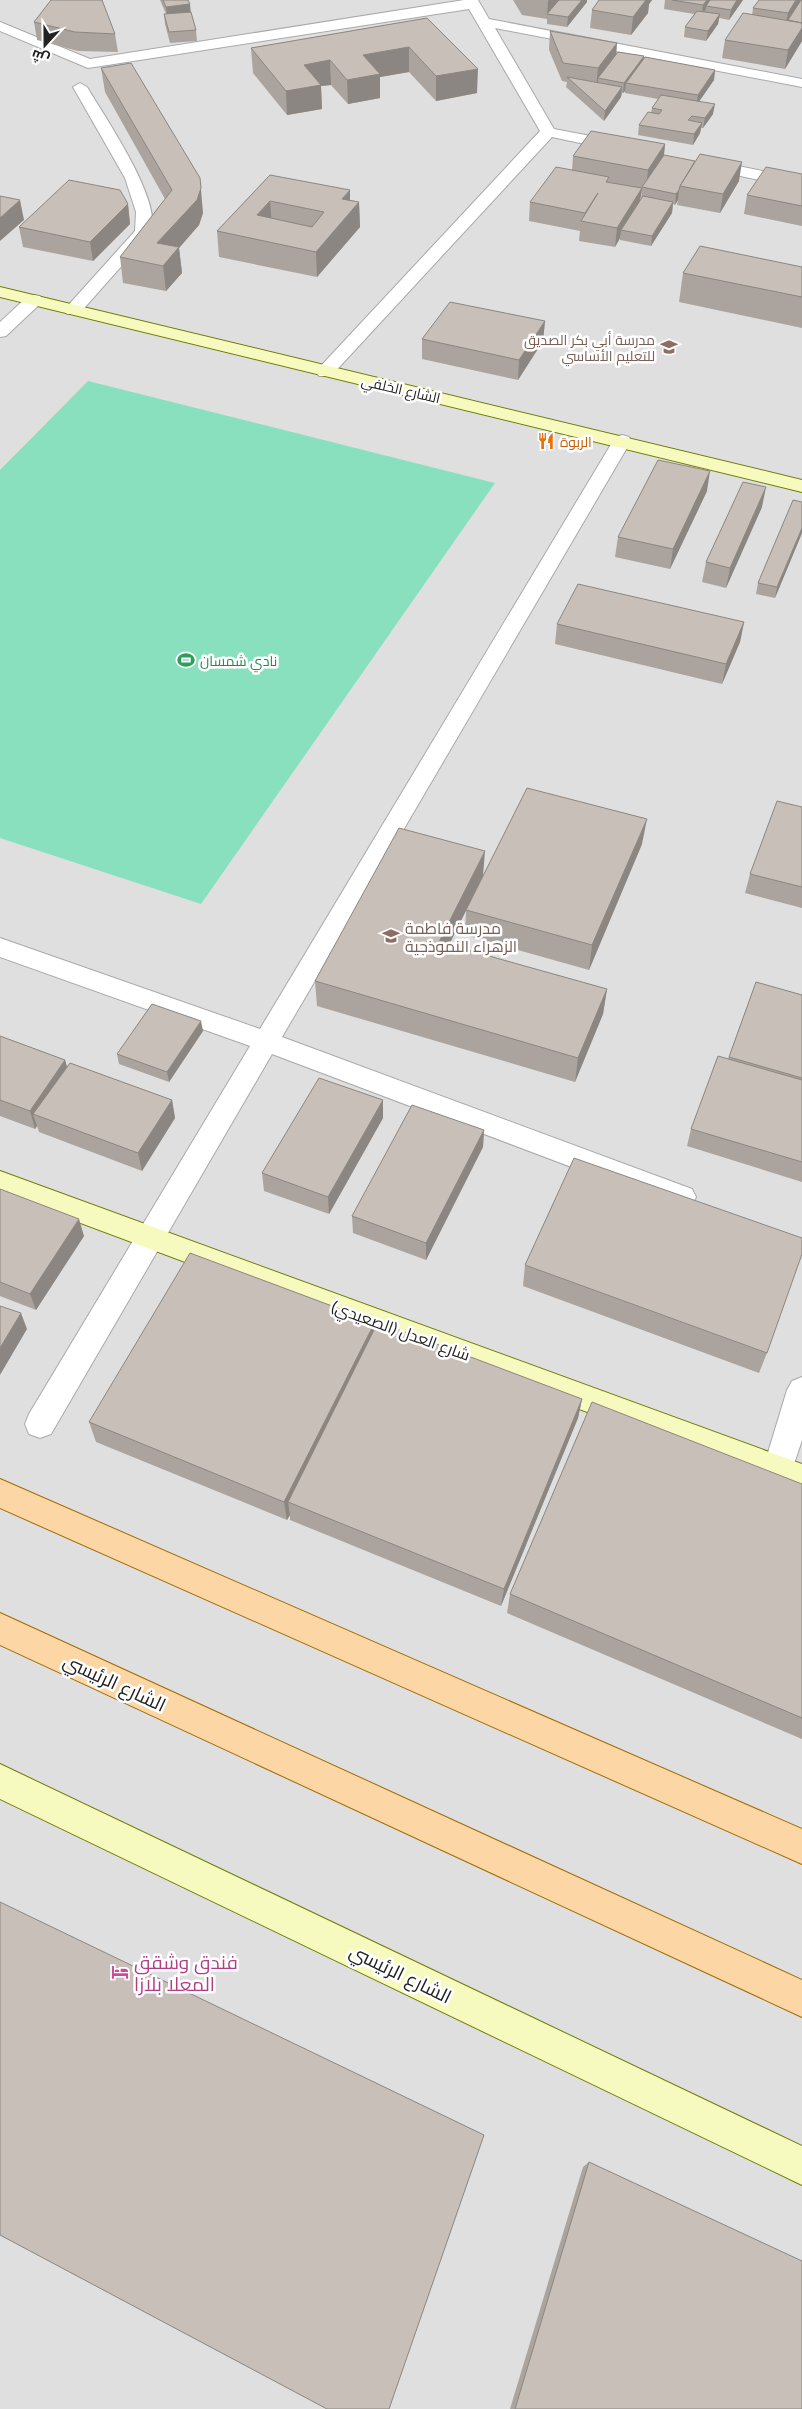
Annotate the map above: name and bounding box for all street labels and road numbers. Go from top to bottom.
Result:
street label: الشارع الخلفي [359,372,442,410]
street label: شارع العدل (الصعيدي) [327,1296,473,1369]
street label: الشارع الرئيسي [58,1648,170,1719]
street label: الشارع الرئيسي [344,1938,456,2011]

